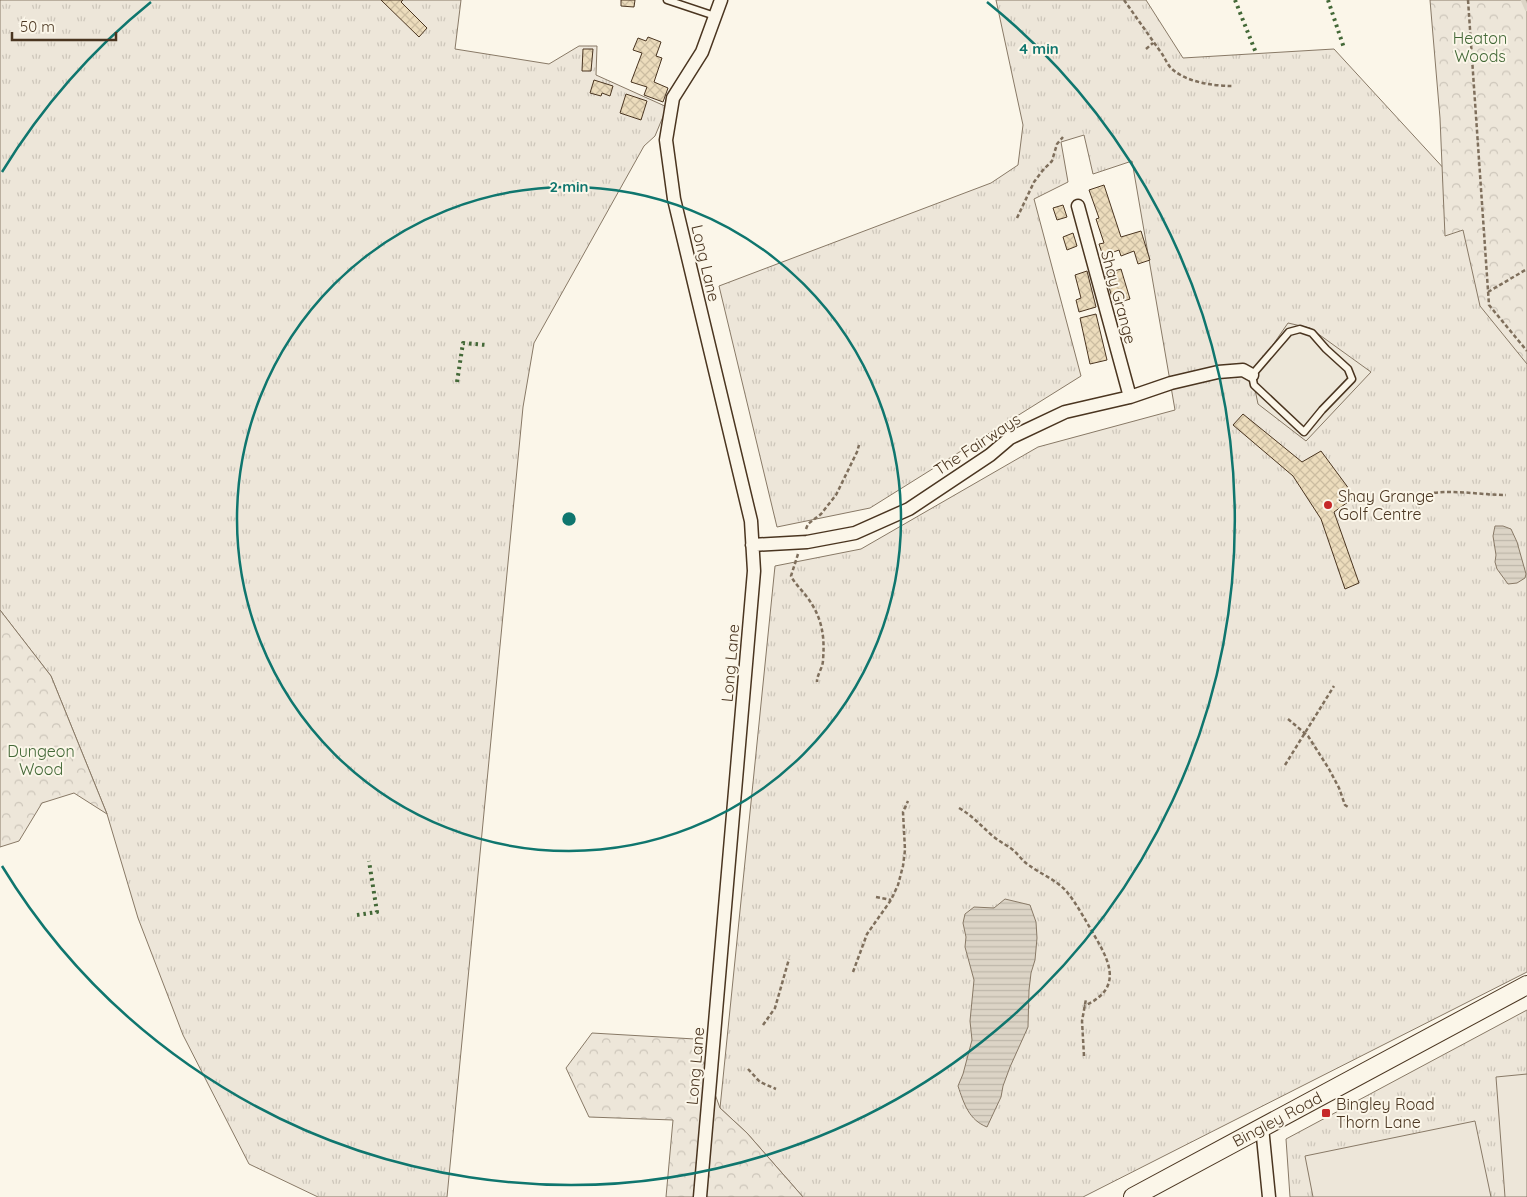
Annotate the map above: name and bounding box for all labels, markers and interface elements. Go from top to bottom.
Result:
scale bar [12,10,116,42]
text: 50 m [20,17,55,36]
park label: Heaton Woods [1453,28,1507,66]
text: 4 min [1019,39,1059,58]
text: 2 min [549,177,589,196]
street label: Long Lane [687,223,725,303]
street label: Shay Grange [1097,248,1141,346]
street label: The Fairways [930,409,1024,479]
place label: Shay Grange Golf Centre [1338,486,1434,524]
marker: Shay Grange Golf Centre [1322,499,1334,511]
centre of rings [560,510,578,528]
street label: Long Lane [717,623,743,703]
park label: Dungeon Wood [7,741,75,779]
street label: Long Lane [682,1026,708,1106]
street label: Bingley Road [1229,1087,1325,1151]
place label: Bingley Road Thorn Lane [1336,1094,1435,1132]
marker: Bingley Road Thorn Lane [1320,1107,1332,1119]

